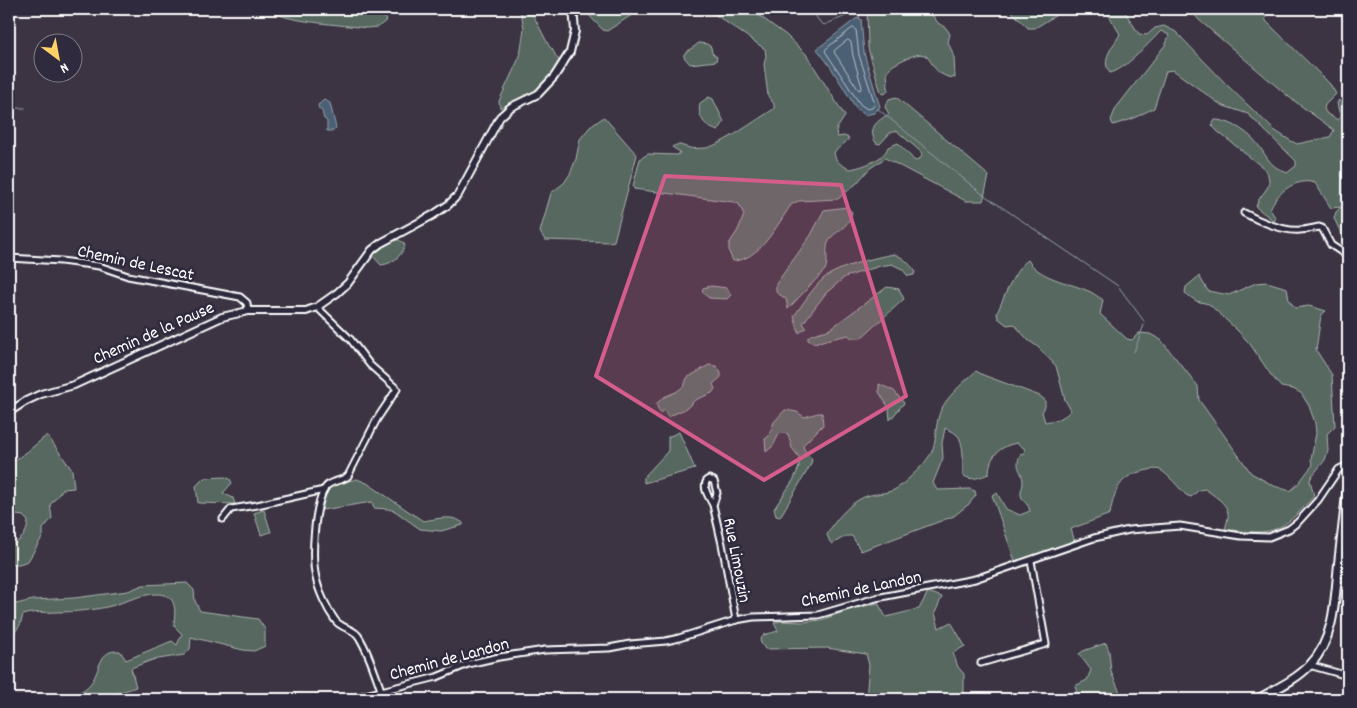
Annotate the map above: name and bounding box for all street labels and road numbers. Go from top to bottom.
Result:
street label: Chemin de Lescat [75,240,197,289]
street label: Chemin de la Pause [89,296,219,372]
street label: Rue Limouzin [715,516,756,605]
street label: Chemin de Landon [799,565,924,615]
street label: Chemin de Landon [387,632,512,688]

